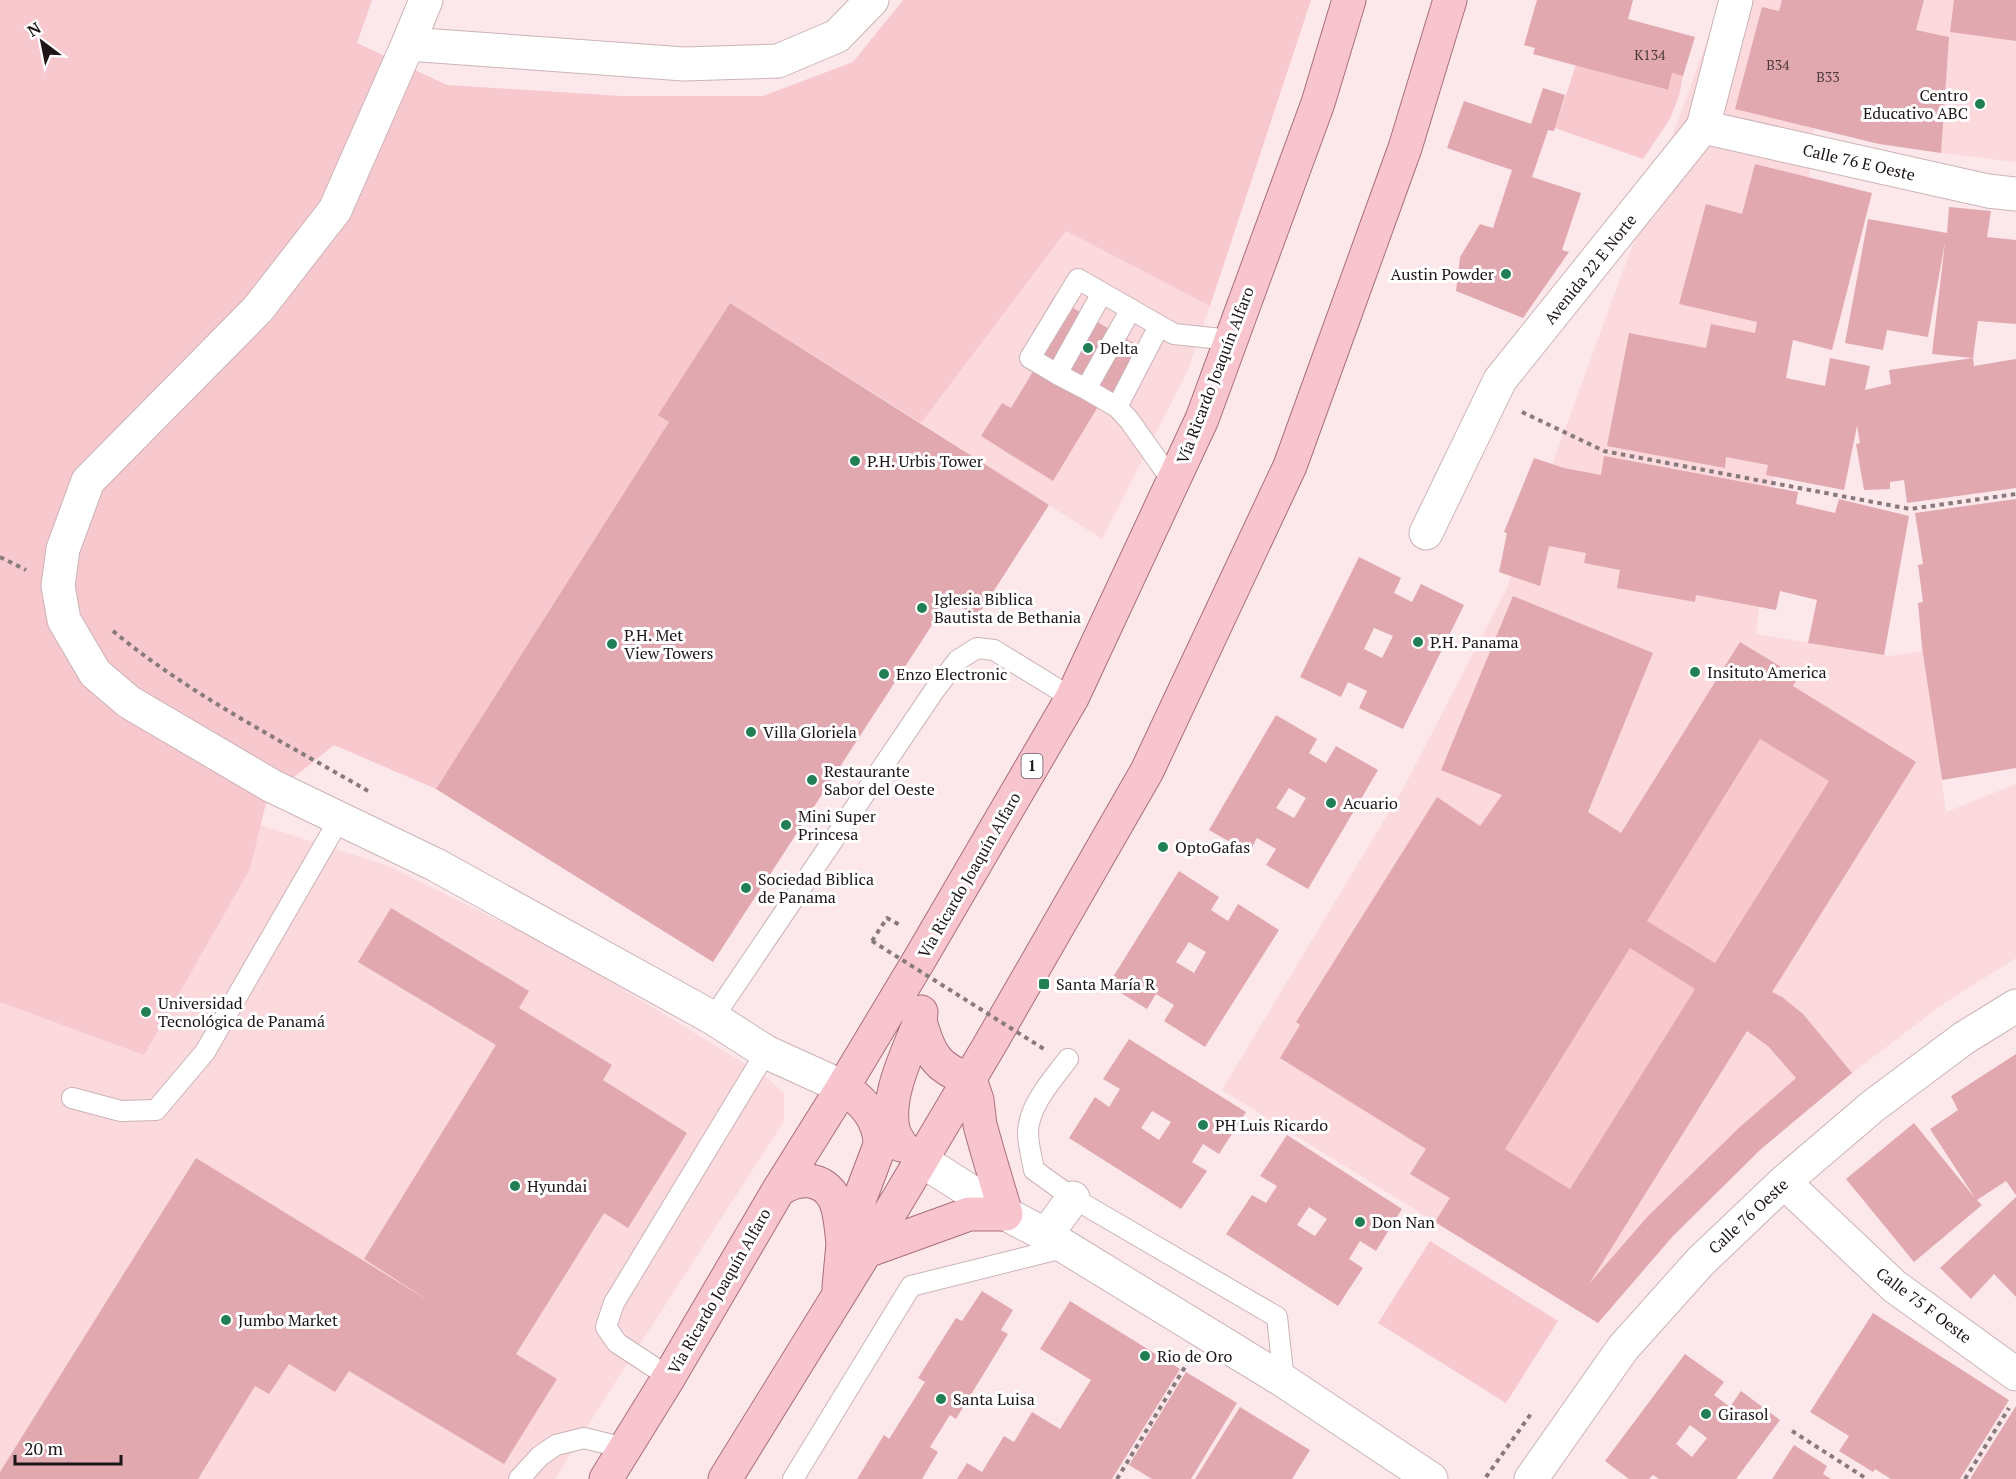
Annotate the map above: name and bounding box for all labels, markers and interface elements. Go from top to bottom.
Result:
north arrow [12,12,72,72]
text: N [23,17,45,42]
house number: K134 [1634,45,1666,64]
house number: B34 [1766,55,1790,74]
house number: B33 [1816,67,1840,86]
place label: Centro Educativo ABC [1863,84,1968,124]
marker: Centro Educativo ABC [1973,97,1987,111]
street label: Calle 76 E Oeste [1801,138,1917,186]
street label: Avenida 22 E Norte [1539,209,1641,329]
place label: Austin Powder [1390,263,1495,285]
marker: Austin Powder [1499,267,1513,281]
street label: Vía Ricardo Joaquín Alfaro [1171,283,1259,467]
place label: Delta [1100,337,1138,359]
marker: Delta [1081,341,1095,355]
place label: P.H. Urbis Tower [867,450,984,472]
marker: P.H. Urbis Tower [848,454,862,468]
place label: Iglesia Biblica Bautista de Bethania [934,588,1081,628]
marker: Iglesia Biblica Bautista de Bethania [915,601,929,615]
place label: P.H. Met View Towers [624,624,714,664]
place label: P.H. Panama [1430,631,1518,653]
marker: P.H. Panama [1411,635,1425,649]
marker: P.H. Met View Towers [605,637,619,651]
place label: Insituto America [1707,661,1827,683]
place label: Enzo Electronic [896,663,1008,685]
marker: Insituto America [1688,665,1702,679]
marker: Enzo Electronic [877,667,891,681]
place label: Villa Gloriela [763,721,857,743]
marker: Villa Gloriela [744,725,758,739]
road number: 1 [1022,754,1042,778]
place label: Restaurante Sabor del Oeste [824,760,935,800]
marker: Restaurante Sabor del Oeste [805,773,819,787]
street label: Vía Ricardo Joaquín Alfaro [912,788,1026,962]
place label: Acuario [1343,792,1398,814]
marker: Acuario [1324,796,1338,810]
place label: Mini Super Princesa [798,805,877,845]
marker: Mini Super Princesa [779,818,793,832]
place label: OptoGafas [1175,836,1250,858]
marker: OptoGafas [1156,840,1170,854]
place label: Sociedad Biblica de Panama [758,868,874,908]
marker: Sociedad Biblica de Panama [739,881,753,895]
place label: Santa María R [1056,973,1156,995]
marker: Santa María R [1037,977,1051,991]
place label: Universidad Tecnológica de Panamá [158,992,325,1032]
marker: Universidad Tecnológica de Panamá [139,1005,153,1019]
place label: PH Luis Ricardo [1215,1114,1328,1136]
marker: PH Luis Ricardo [1196,1118,1210,1132]
street label: Calle 76 Oeste [1703,1173,1793,1259]
place label: Hyundai [527,1175,587,1197]
marker: Hyundai [508,1179,522,1193]
street label: Vía Ricardo Joaquín Alfaro [662,1204,776,1378]
place label: Don Nan [1372,1211,1435,1233]
marker: Don Nan [1353,1215,1367,1229]
street label: Calle 75 F Oeste [1872,1262,1976,1348]
place label: Jumbo Market [238,1309,338,1331]
marker: Jumbo Market [219,1313,233,1327]
place label: Rio de Oro [1157,1345,1233,1367]
marker: Rio de Oro [1138,1349,1152,1363]
place label: Santa Luisa [953,1388,1035,1410]
marker: Santa Luisa [934,1392,948,1406]
place label: Girasol [1718,1403,1769,1425]
marker: Girasol [1699,1407,1713,1421]
scale bar [15,1428,122,1466]
text: 20 m [24,1436,64,1460]

